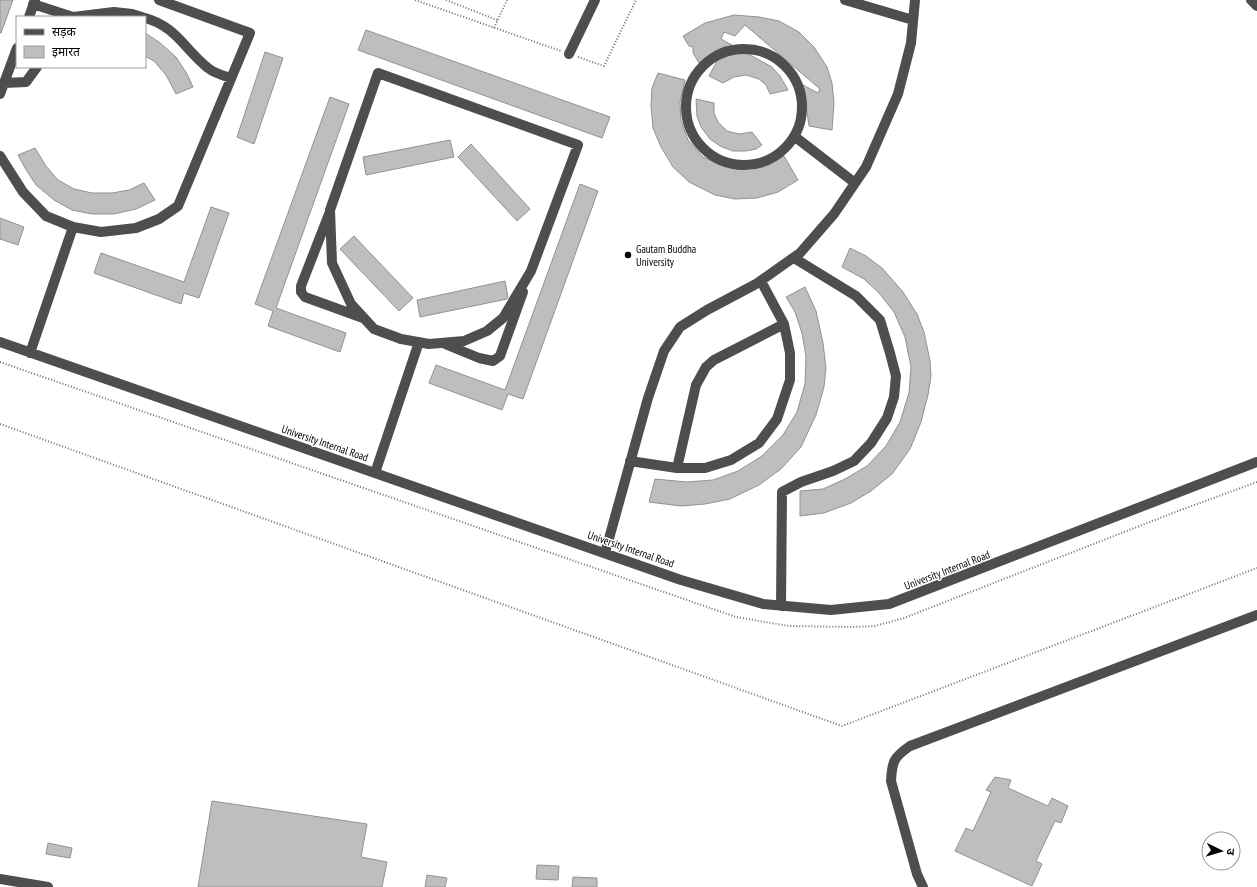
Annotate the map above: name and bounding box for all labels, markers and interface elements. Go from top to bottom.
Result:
legend [16,16,146,68]
text: सड़क [52,24,77,39]
text: इमारत [52,44,81,59]
place label: Gautam Buddha University [636,242,696,269]
marker: Gautam Buddha University [623,250,633,260]
street label: University Internal Road [280,422,370,464]
street label: University Internal Road [586,528,676,570]
street label: University Internal Road [902,547,992,593]
north arrow [1201,831,1241,871]
text: उ [1224,848,1238,856]

